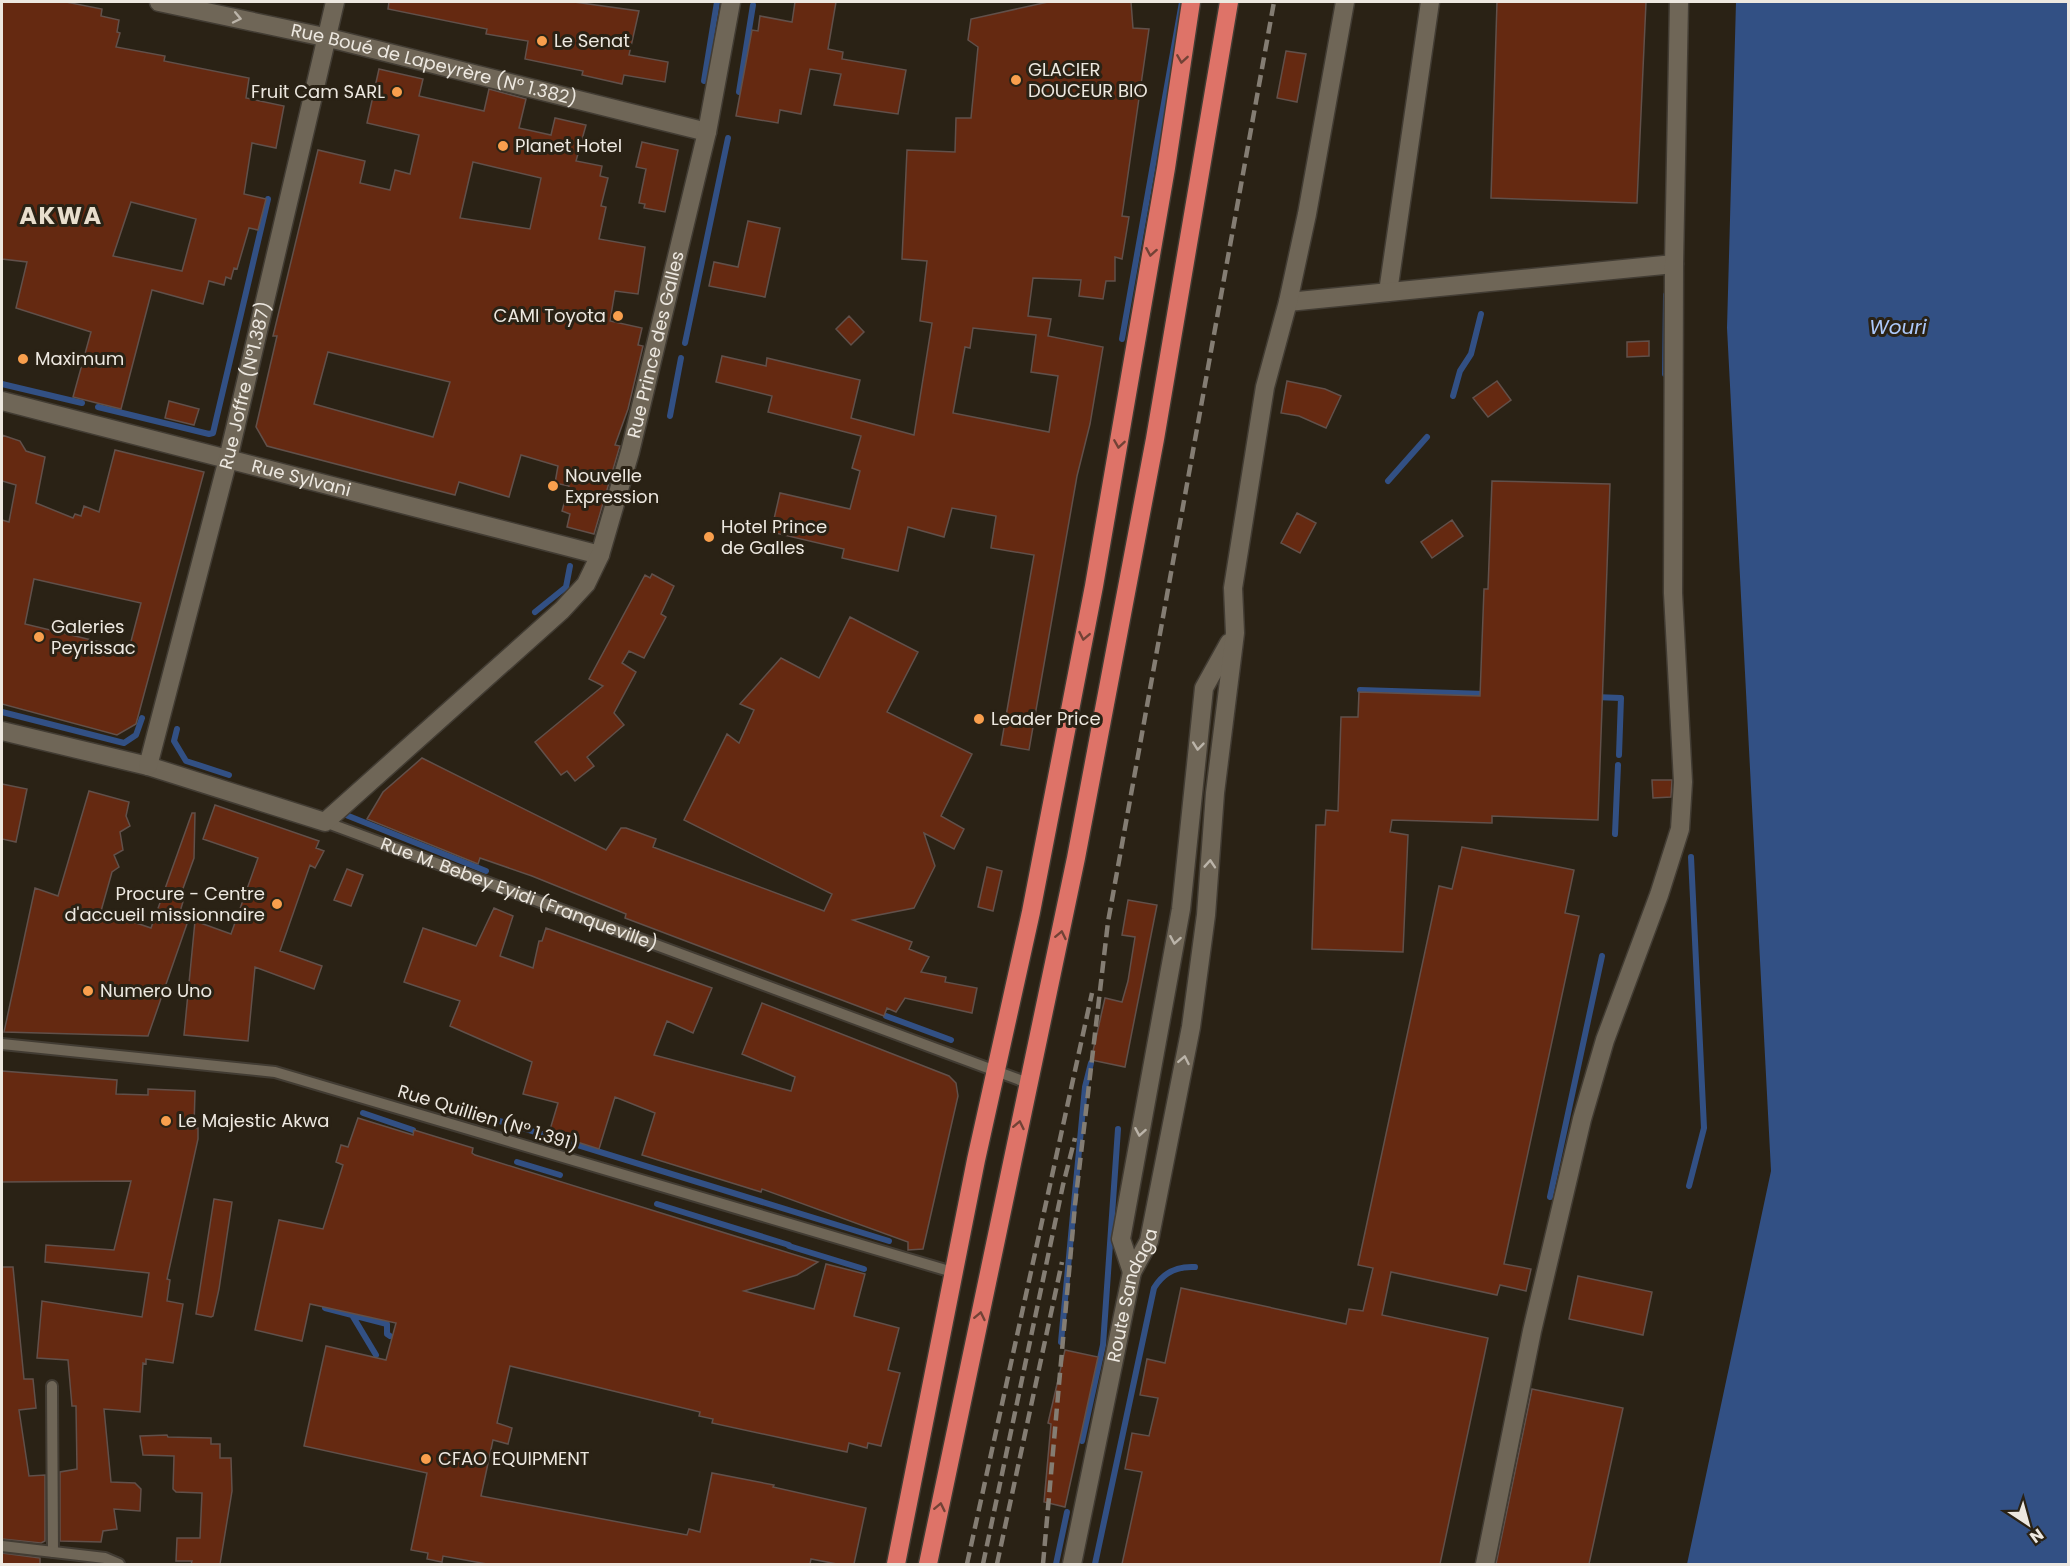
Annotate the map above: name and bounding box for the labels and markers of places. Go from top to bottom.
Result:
place label: Le Senat [554,28,630,53]
marker: Le Senat [535,34,549,48]
place label: GLACIER DOUCEUR BIO [1028,57,1148,103]
marker: GLACIER DOUCEUR BIO [1009,73,1023,87]
place label: Fruit Cam SARL [251,79,385,104]
marker: Fruit Cam SARL [390,85,404,99]
place label: Planet Hotel [515,133,622,158]
marker: Planet Hotel [496,139,510,153]
place label: CAMI Toyota [494,303,606,328]
marker: CAMI Toyota [611,309,625,323]
place label: Maximum [35,346,124,371]
marker: Maximum [16,352,30,366]
place label: Nouvelle Expression [565,463,659,509]
marker: Nouvelle Expression [546,479,560,493]
place label: Hotel Prince de Galles [721,514,827,560]
marker: Hotel Prince de Galles [702,530,716,544]
place label: Galeries Peyrissac [51,614,136,660]
marker: Galeries Peyrissac [32,630,46,644]
place label: Leader Price [991,706,1101,731]
marker: Leader Price [972,712,986,726]
place label: Procure - Centre d'accueil missionnaire [64,881,265,927]
marker: Procure - Centre d'accueil missionnaire [270,897,284,911]
place label: Numero Uno [100,978,212,1003]
marker: Numero Uno [81,984,95,998]
place label: Le Majestic Akwa [178,1108,329,1133]
marker: Le Majestic Akwa [159,1114,173,1128]
place label: CFAO EQUIPMENT [438,1446,590,1471]
marker: CFAO EQUIPMENT [419,1452,433,1466]

